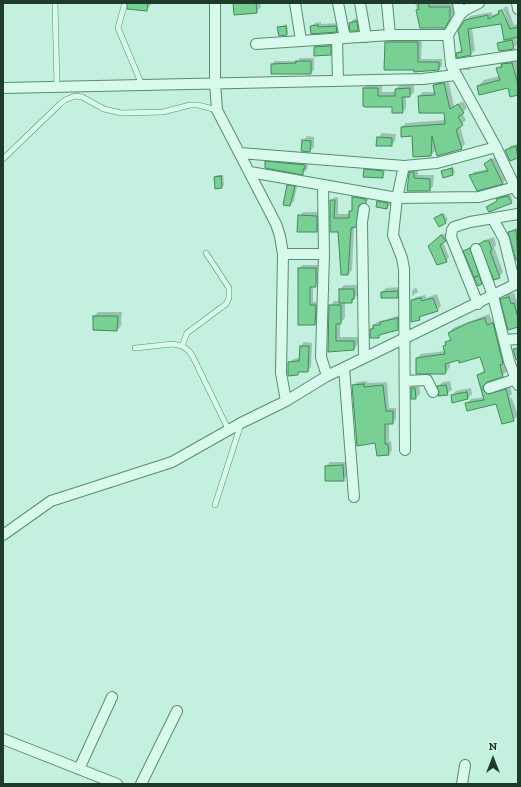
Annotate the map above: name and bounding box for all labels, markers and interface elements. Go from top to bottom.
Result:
north arrow [473,739,513,779]
text: N [489,740,497,753]

